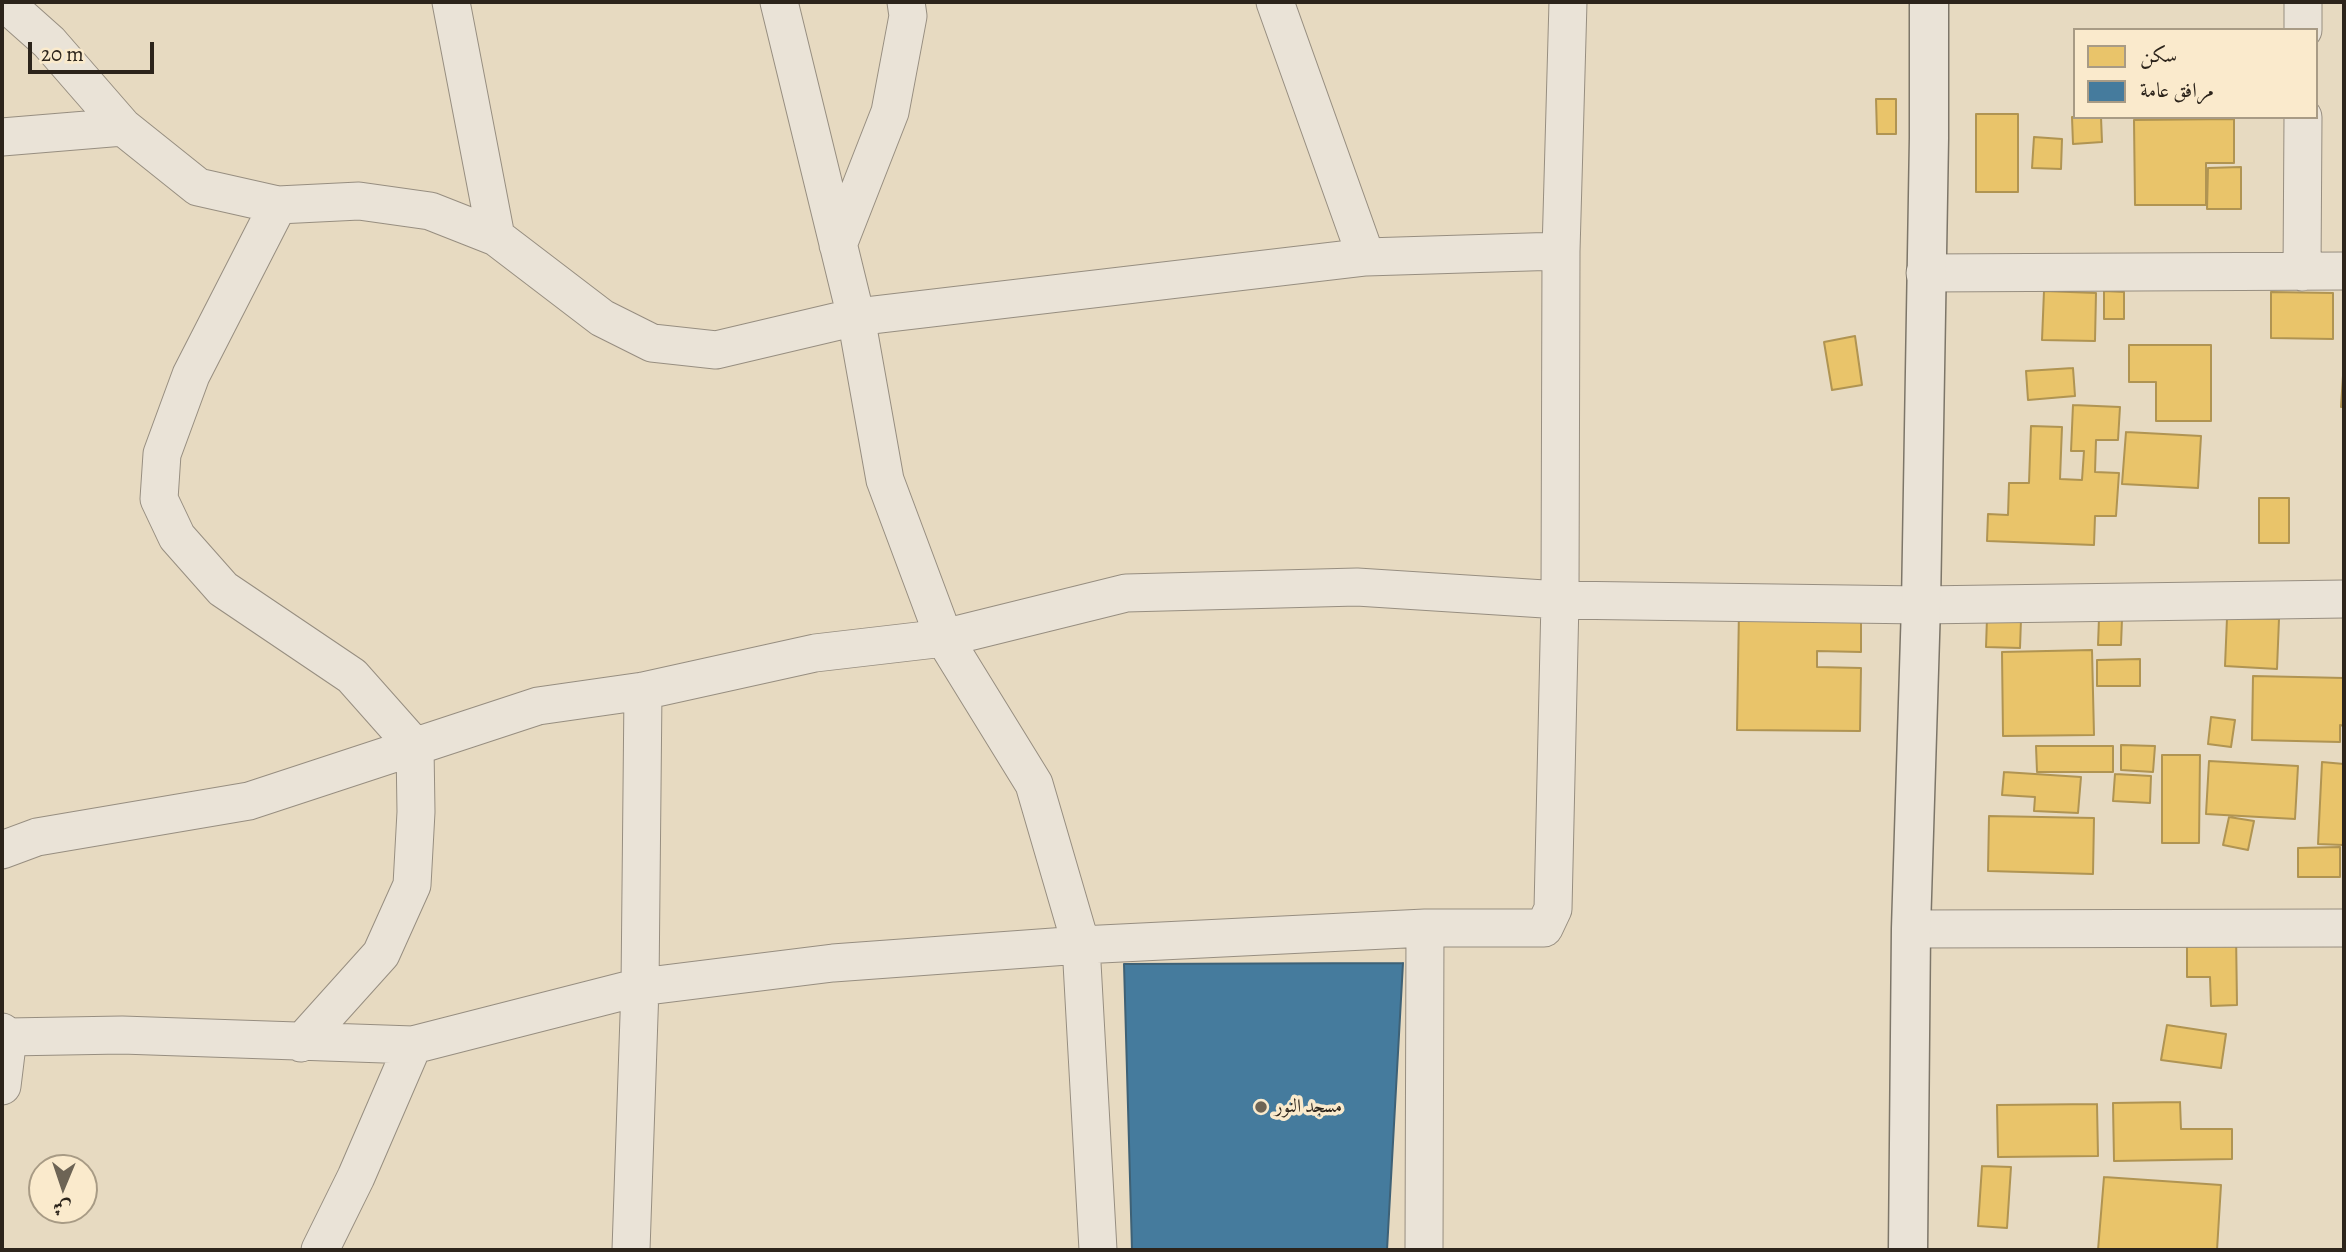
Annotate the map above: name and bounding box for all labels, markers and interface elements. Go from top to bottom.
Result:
scale bar [32,28,158,72]
legend [2073,28,2318,119]
text: 20 m [41,40,84,68]
text: سكن [2140,41,2177,69]
text: مرافق عامة [2140,76,2214,104]
place label: مسجد النور [1275,1096,1342,1118]
marker: مسجد النور [1253,1099,1269,1115]
north arrow [28,1154,98,1224]
text: ش [52,1195,72,1221]

